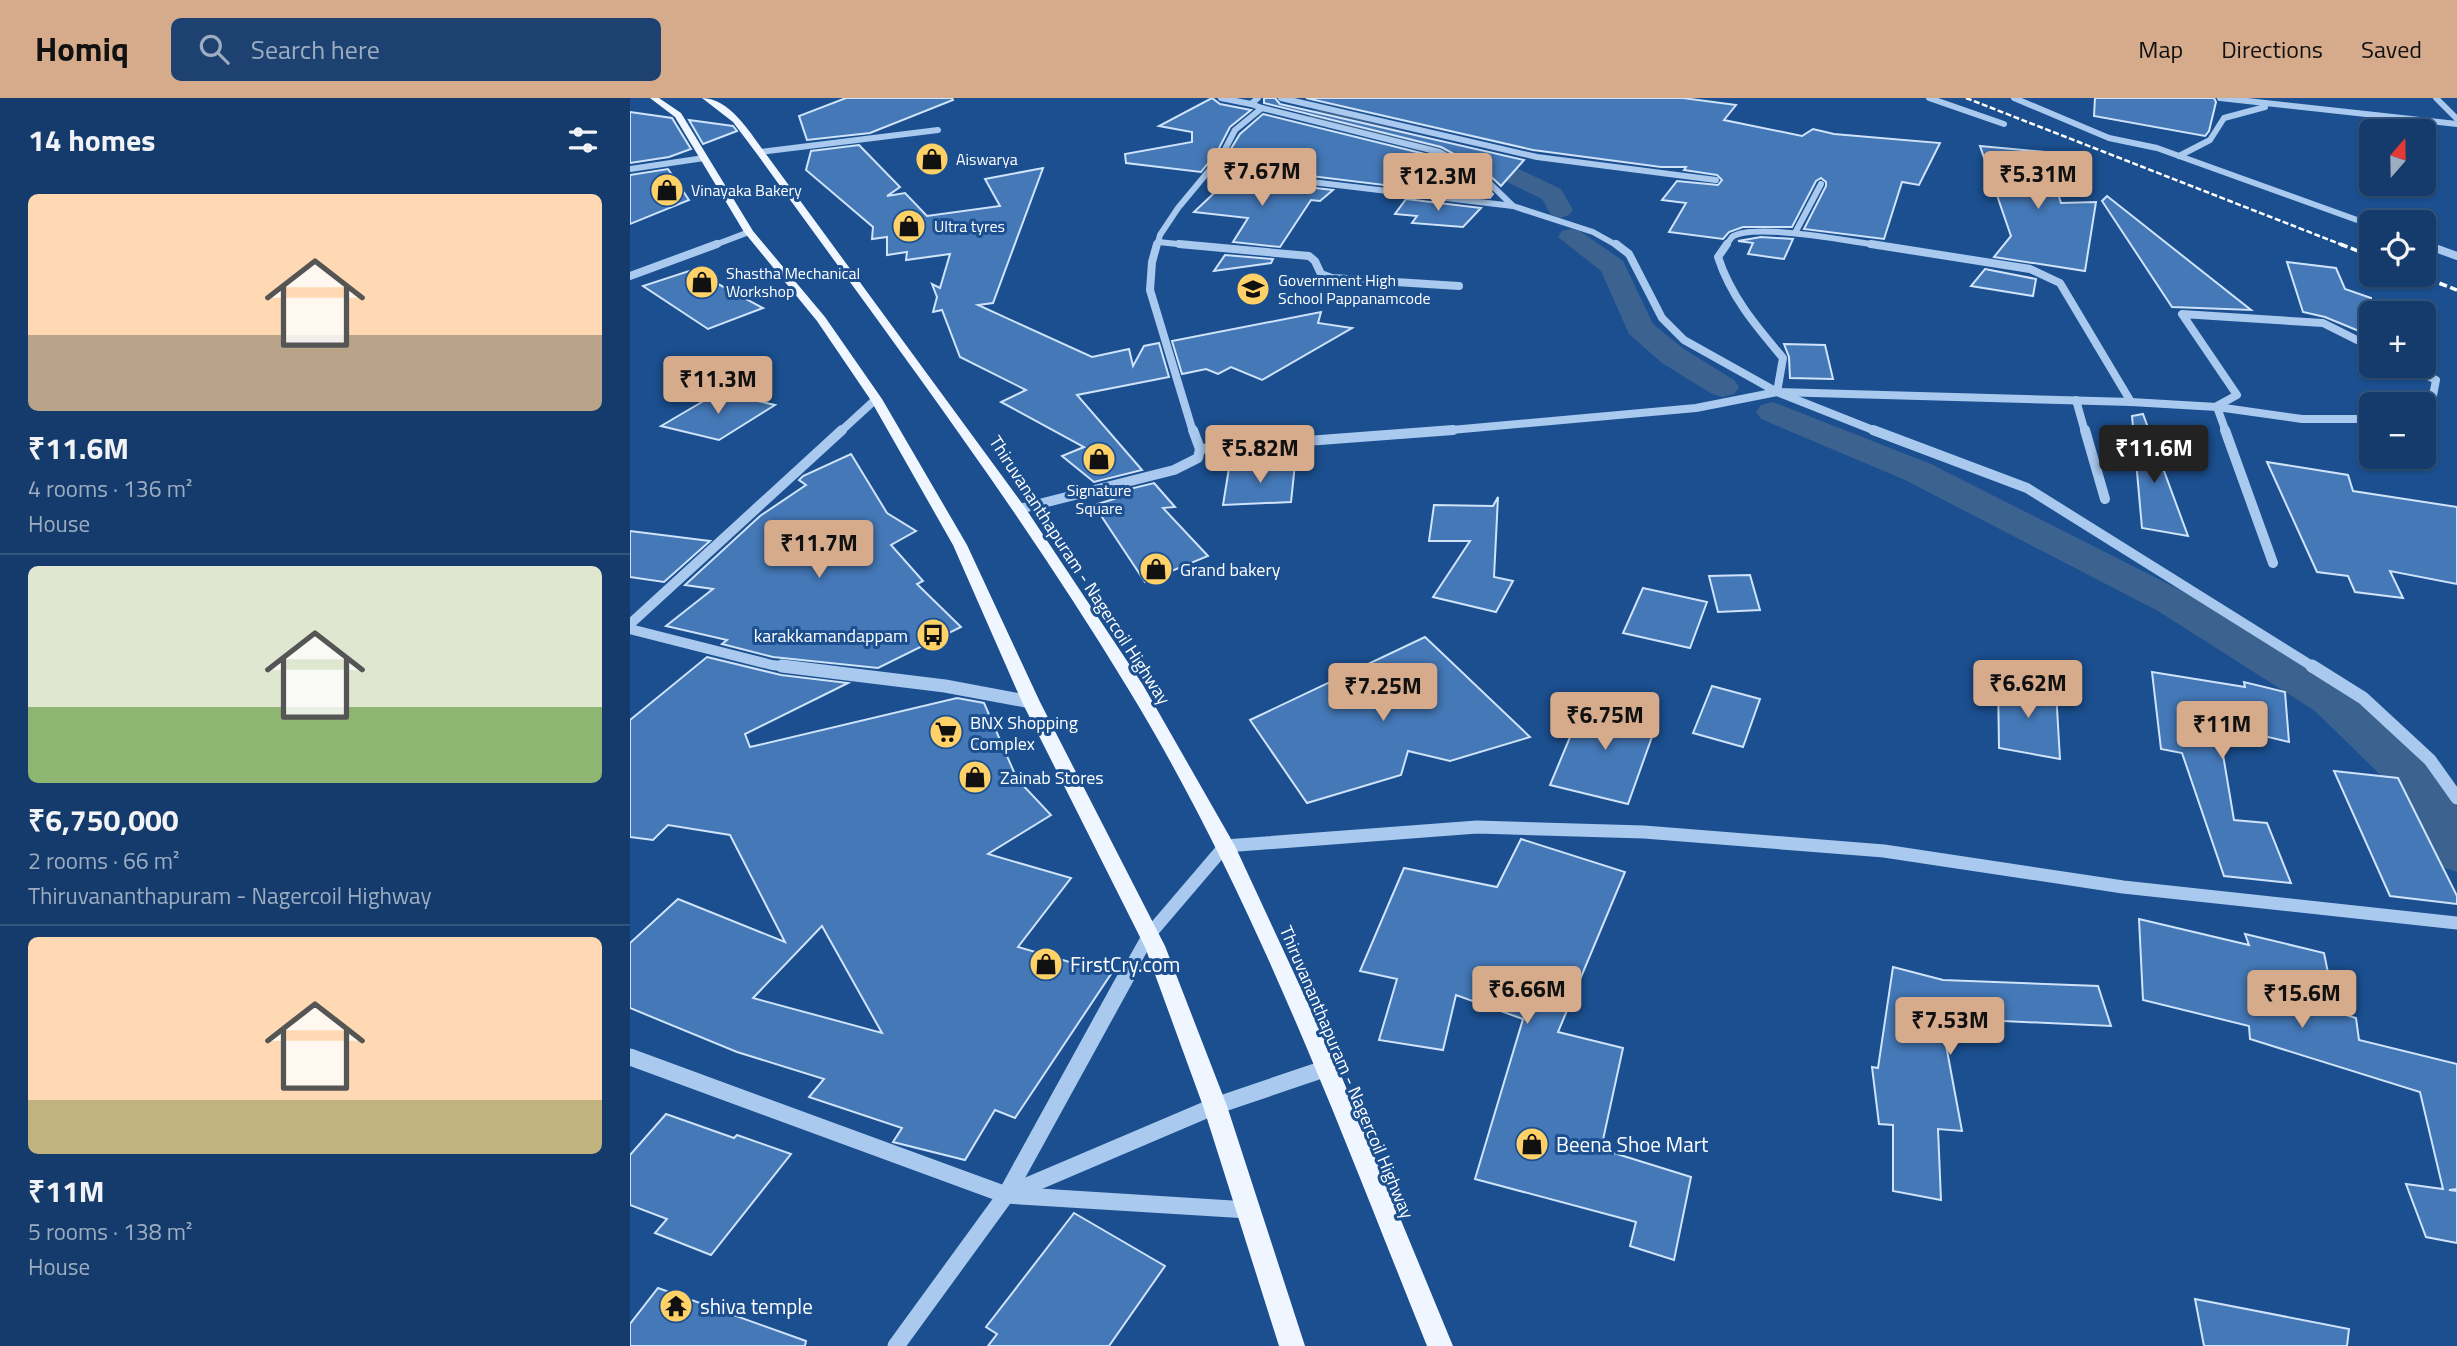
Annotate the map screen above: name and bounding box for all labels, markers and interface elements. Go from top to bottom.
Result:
search box [171,18,661,81]
text: Homiq [35,24,129,74]
icon: search [195,30,233,68]
text: Search here [251,30,380,69]
text: Map [2138,31,2183,67]
text: Directions [2221,31,2323,67]
text: Saved [2361,31,2422,67]
text: 14 homes [28,117,155,163]
north arrow [2359,119,2436,196]
map controls [2359,119,2436,469]
icon: filters [564,121,602,159]
shop icon: Aiswarya [913,140,951,178]
place label: Aiswarya [956,147,1018,171]
pin: ₹7.67M [1205,148,1319,208]
pin: ₹5.31M [1981,152,2095,211]
text: ₹7.67M [1223,153,1301,188]
pin: ₹12.3M [1381,153,1495,213]
text: ₹5.31M [1999,156,2077,191]
text: ₹12.3M [1399,158,1477,193]
shop icon: Vinayaka Bakery [648,171,686,209]
place label: Vinayaka Bakery [691,178,802,202]
shop icon: Ultra tyres [890,207,928,245]
button: locate [2359,210,2436,287]
place label: Ultra tyres [934,214,1005,238]
icon: home [252,240,378,366]
place label: Shastha Mechanical Workshop [726,261,860,303]
shop icon: Shastha Mechanical Workshop [683,263,721,301]
place label: Government High School Pappanamcode [1278,268,1431,310]
school or university icon: Government High School Pappanamcode [1234,270,1272,308]
button: + [2359,301,2436,378]
pin: ₹11.3M [661,356,775,416]
text: ₹11.3M [679,361,757,396]
button: − [2359,392,2436,469]
text: ₹11.6M [28,425,129,471]
pin: ₹5.82M [1203,426,1317,485]
pin: ₹11.6M [2097,426,2211,485]
street label: Thiruvananthapuram - Nagercoil Highway [983,430,1178,710]
text: ₹5.82M [1221,430,1299,465]
text: ₹11.6M [2115,430,2193,465]
shop icon: Signature Square [1080,440,1118,478]
text: 4 rooms · 136 m² [28,471,192,506]
place label: Signature Square [1067,478,1131,520]
text: House [28,506,90,541]
pin: ₹11.7M [762,520,876,580]
text: ₹11.7M [780,525,858,560]
shop icon: Grand bakery [1137,550,1175,588]
place label: Grand bakery [1180,556,1281,583]
icon: home [252,612,378,738]
bus stop icon: karakkamandappam [914,616,952,654]
place label: karakkamandappam [754,622,908,649]
pin: ₹6.62M [1971,660,2085,720]
pin: ₹7.25M [1326,664,1440,723]
text: ₹6.62M [1989,665,2067,700]
text: ₹7.25M [1344,668,1422,703]
pin: ₹6.75M [1548,692,1662,752]
text: ₹6.75M [1566,697,1644,732]
pin: ₹11M [2181,702,2263,761]
text: ₹11M [2193,706,2251,741]
place label: BNX Shopping Complex [970,709,1078,757]
supermarket icon: BNX Shopping Complex [927,713,965,751]
shop icon: Zainab Stores [956,758,994,796]
place label: Zainab Stores [1000,764,1104,791]
text: ₹6,750,000 [28,797,179,843]
text: 2 rooms · 66 m² [28,843,179,878]
text: Thiruvananthapuram - Nagercoil Highway [28,878,432,913]
street label: Thiruvananthapuram - Nagercoil Highway [1273,921,1421,1223]
shop icon: FirstCry.com [1027,945,1065,983]
place label: FirstCry.com [1070,948,1180,980]
pin: ₹6.66M [1470,967,1584,1026]
pin: ₹15.6M [2245,970,2359,1030]
text: ₹6.66M [1488,971,1566,1006]
text: ₹15.6M [2263,975,2341,1010]
icon: home [252,983,378,1109]
pin: ₹7.53M [1893,998,2007,1057]
text: ₹7.53M [1911,1002,1989,1037]
shop icon: Beena Shoe Mart [1513,1125,1551,1163]
place label: Beena Shoe Mart [1556,1128,1709,1160]
text: ₹11M [28,1168,105,1214]
text: 5 rooms · 138 m² [28,1214,192,1249]
text: House [28,1249,90,1284]
temple icon: shiva temple [657,1287,695,1325]
place label: shiva temple [700,1290,813,1322]

